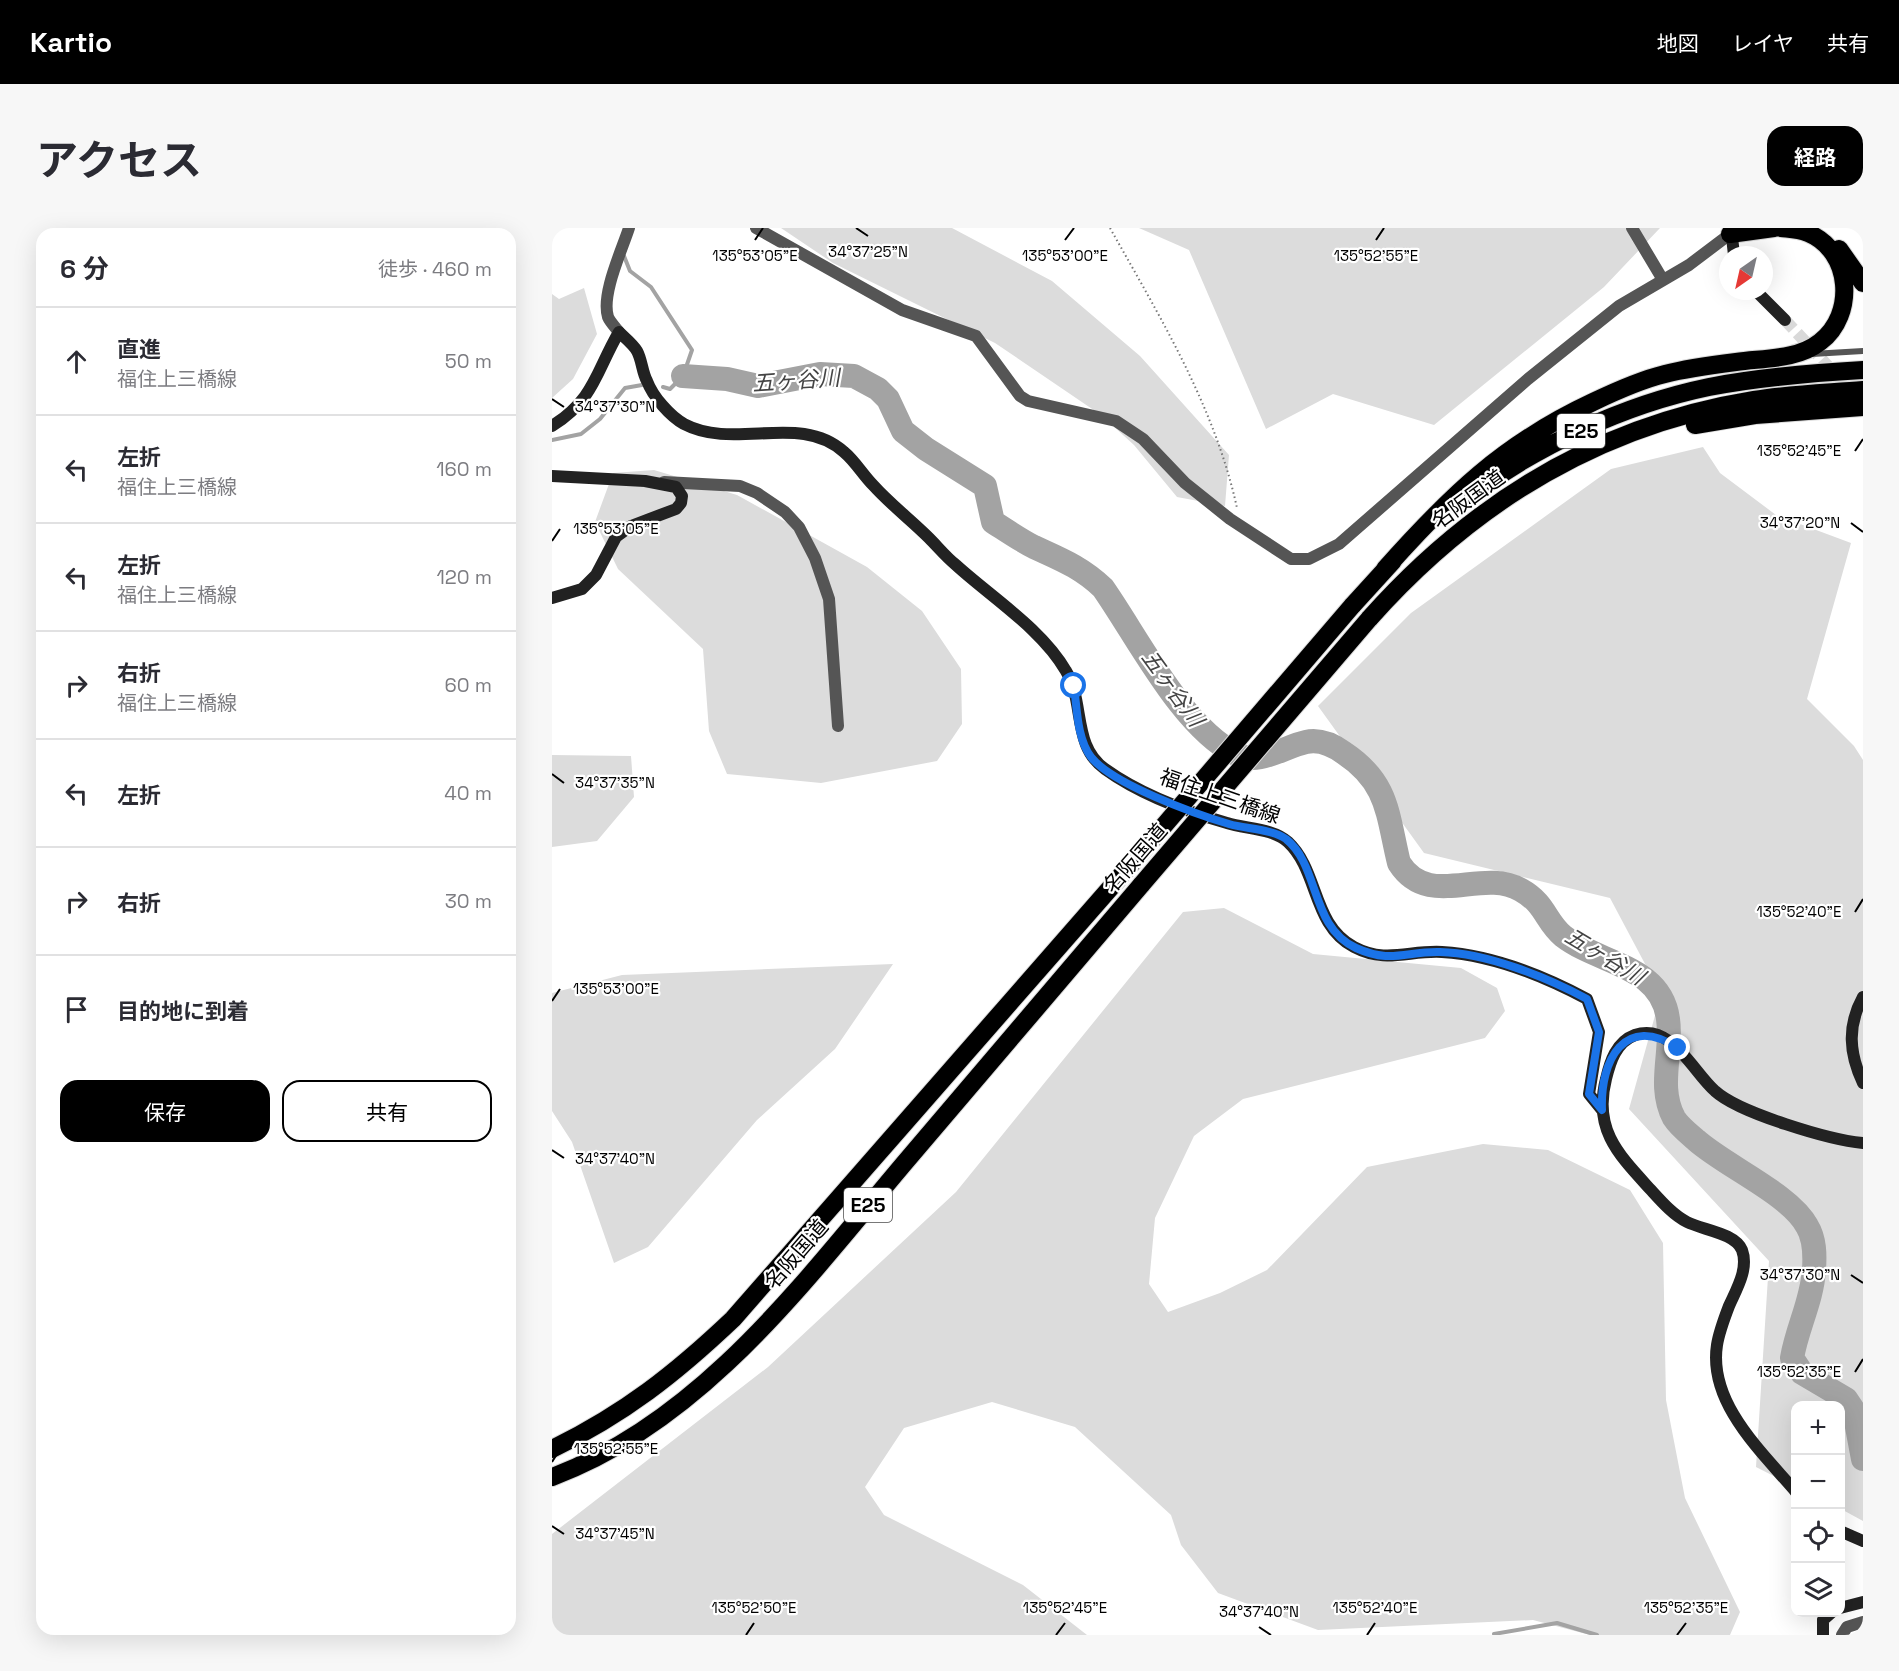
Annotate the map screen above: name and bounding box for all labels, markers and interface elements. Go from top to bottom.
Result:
text: Kartio [30,24,112,60]
text: 地図 [1657,30,1699,57]
text: レイヤ [1732,30,1794,57]
text: 共有 [1827,30,1869,57]
button: 経路 [1767,126,1863,186]
text: アクセス [36,134,202,187]
text: 34°37'25"N [828,242,908,261]
text: 135°53'05"E [712,246,798,265]
text: 135°53'00"E [1022,246,1108,265]
text: 135°52'55"E [1334,246,1418,265]
north arrow [1719,246,1773,300]
text: 6 分 [60,252,109,286]
text: 徒歩 · 460 m [378,256,492,282]
text: 直進 [117,335,161,363]
icon: ahead [60,345,93,378]
text: 50 m [445,348,492,374]
water label: 五ヶ谷川 [751,363,843,397]
text: 福住上三橋線 [117,366,237,392]
text: 34°37'30"N [575,397,655,416]
road number: E25 [1557,414,1605,448]
text: 135°52'45"E [1757,441,1841,460]
text: 左折 [117,443,161,471]
icon: left [60,453,93,486]
text: 160 m [436,456,492,482]
street label: 名阪国道 [1426,463,1510,535]
text: 福住上三橋線 [117,474,237,500]
text: 34°37'20"N [1760,513,1840,532]
text: 135°53'05"E [573,519,659,538]
text: 左折 [117,551,161,579]
icon: left [60,561,93,594]
text: 120 m [436,564,492,590]
text: 福住上三橋線 [117,582,237,608]
water label: 五ヶ谷川 [1136,644,1211,733]
text: 右折 [117,659,161,687]
icon: right [60,669,93,702]
text: 60 m [445,672,492,698]
route start [1060,672,1086,698]
text: 福住上三橋線 [117,690,237,716]
street label: 福住上三橋線 [1156,763,1284,829]
text: 34°37'35"N [575,773,655,792]
icon: left [60,777,93,810]
text: 40 m [444,780,492,806]
text: 左折 [117,781,161,809]
street label: 名阪国道 [1097,817,1173,899]
icon: right [60,885,93,918]
text: 30 m [445,888,492,914]
text: 右折 [117,889,161,917]
text: 135°52'40"E [1757,902,1841,921]
water label: 五ヶ谷川 [1560,921,1652,992]
text: 135°53'00"E [573,979,659,998]
icon: arrive [60,993,93,1026]
text: 目的地に到着 [117,997,249,1025]
route end [1664,1034,1690,1060]
button: 保存 [60,1080,270,1142]
button: 共有 [282,1080,492,1142]
text: 34°37'40"N [575,1149,655,1168]
road number: E25 [844,1188,892,1222]
street label: 名阪国道 [758,1213,834,1295]
text: 34°37'30"N [1760,1265,1840,1284]
text: 135°52'35"E [1757,1362,1841,1381]
map controls [1791,1401,1845,1617]
button: + [1791,1401,1845,1455]
text: 135°52'55"E [574,1439,658,1458]
button: − [1791,1455,1845,1509]
button: locate [1791,1509,1845,1563]
text: 34°37'45"N [575,1524,655,1543]
button: layers [1791,1563,1845,1617]
text: 135°52'50"E [711,1598,797,1617]
text: 135°52'45"E [1023,1598,1107,1617]
text: 135°52'40"E [1333,1598,1417,1617]
text: 135°52'35"E [1644,1598,1728,1617]
text: 34°37'40"N [1219,1602,1299,1621]

